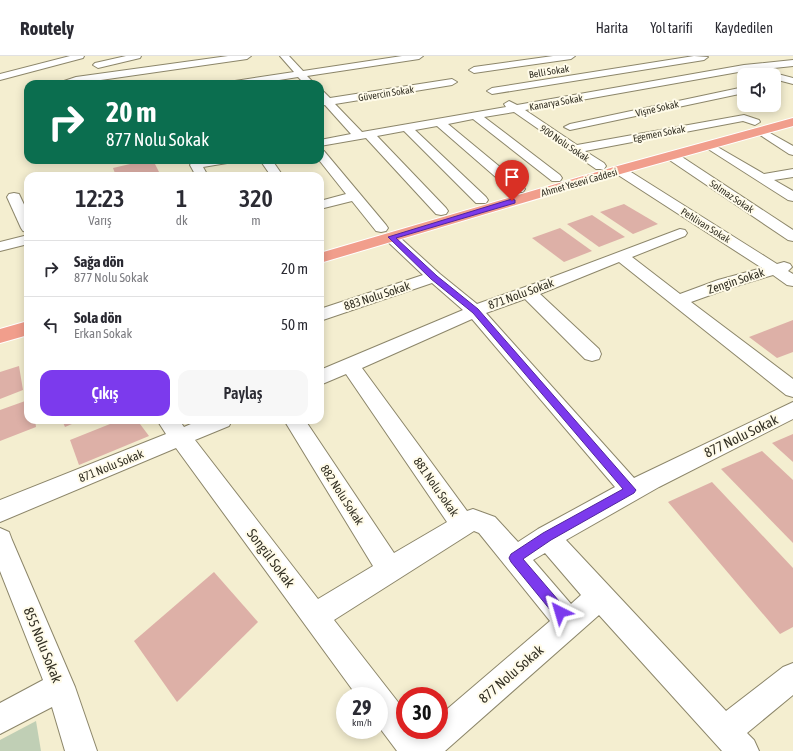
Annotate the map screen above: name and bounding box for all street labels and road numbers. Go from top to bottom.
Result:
street label: Belli Sokak [528,63,571,80]
street label: Güvercin Sokak [357,84,415,103]
street label: Kanarya Sokak [528,92,584,113]
street label: Vişne Sokak [635,98,680,119]
street label: 900 Nolu Sokak [538,123,592,164]
street label: Egemen Sokak [632,123,687,144]
street label: Ahmet Yesevi Caddesi [540,166,619,199]
street label: Solmaz Sokak [708,178,756,215]
street label: Pehlivan Sokak [679,206,733,245]
street label: Zengin Sokak [706,265,767,297]
street label: 871 Nolu Sokak [486,275,556,312]
street label: 883 Nolu Sokak [342,279,413,313]
street label: 877 Nolu Sokak [701,411,781,461]
street label: 871 Nolu Sokak [77,446,146,485]
street label: 881 Nolu Sokak [411,455,462,520]
street label: 882 Nolu Sokak [317,462,367,528]
street label: Songül Sokak [244,526,298,590]
street label: 855 Nolu Sokak [21,605,65,685]
street label: 877 Nolu Sokak [475,642,547,706]

